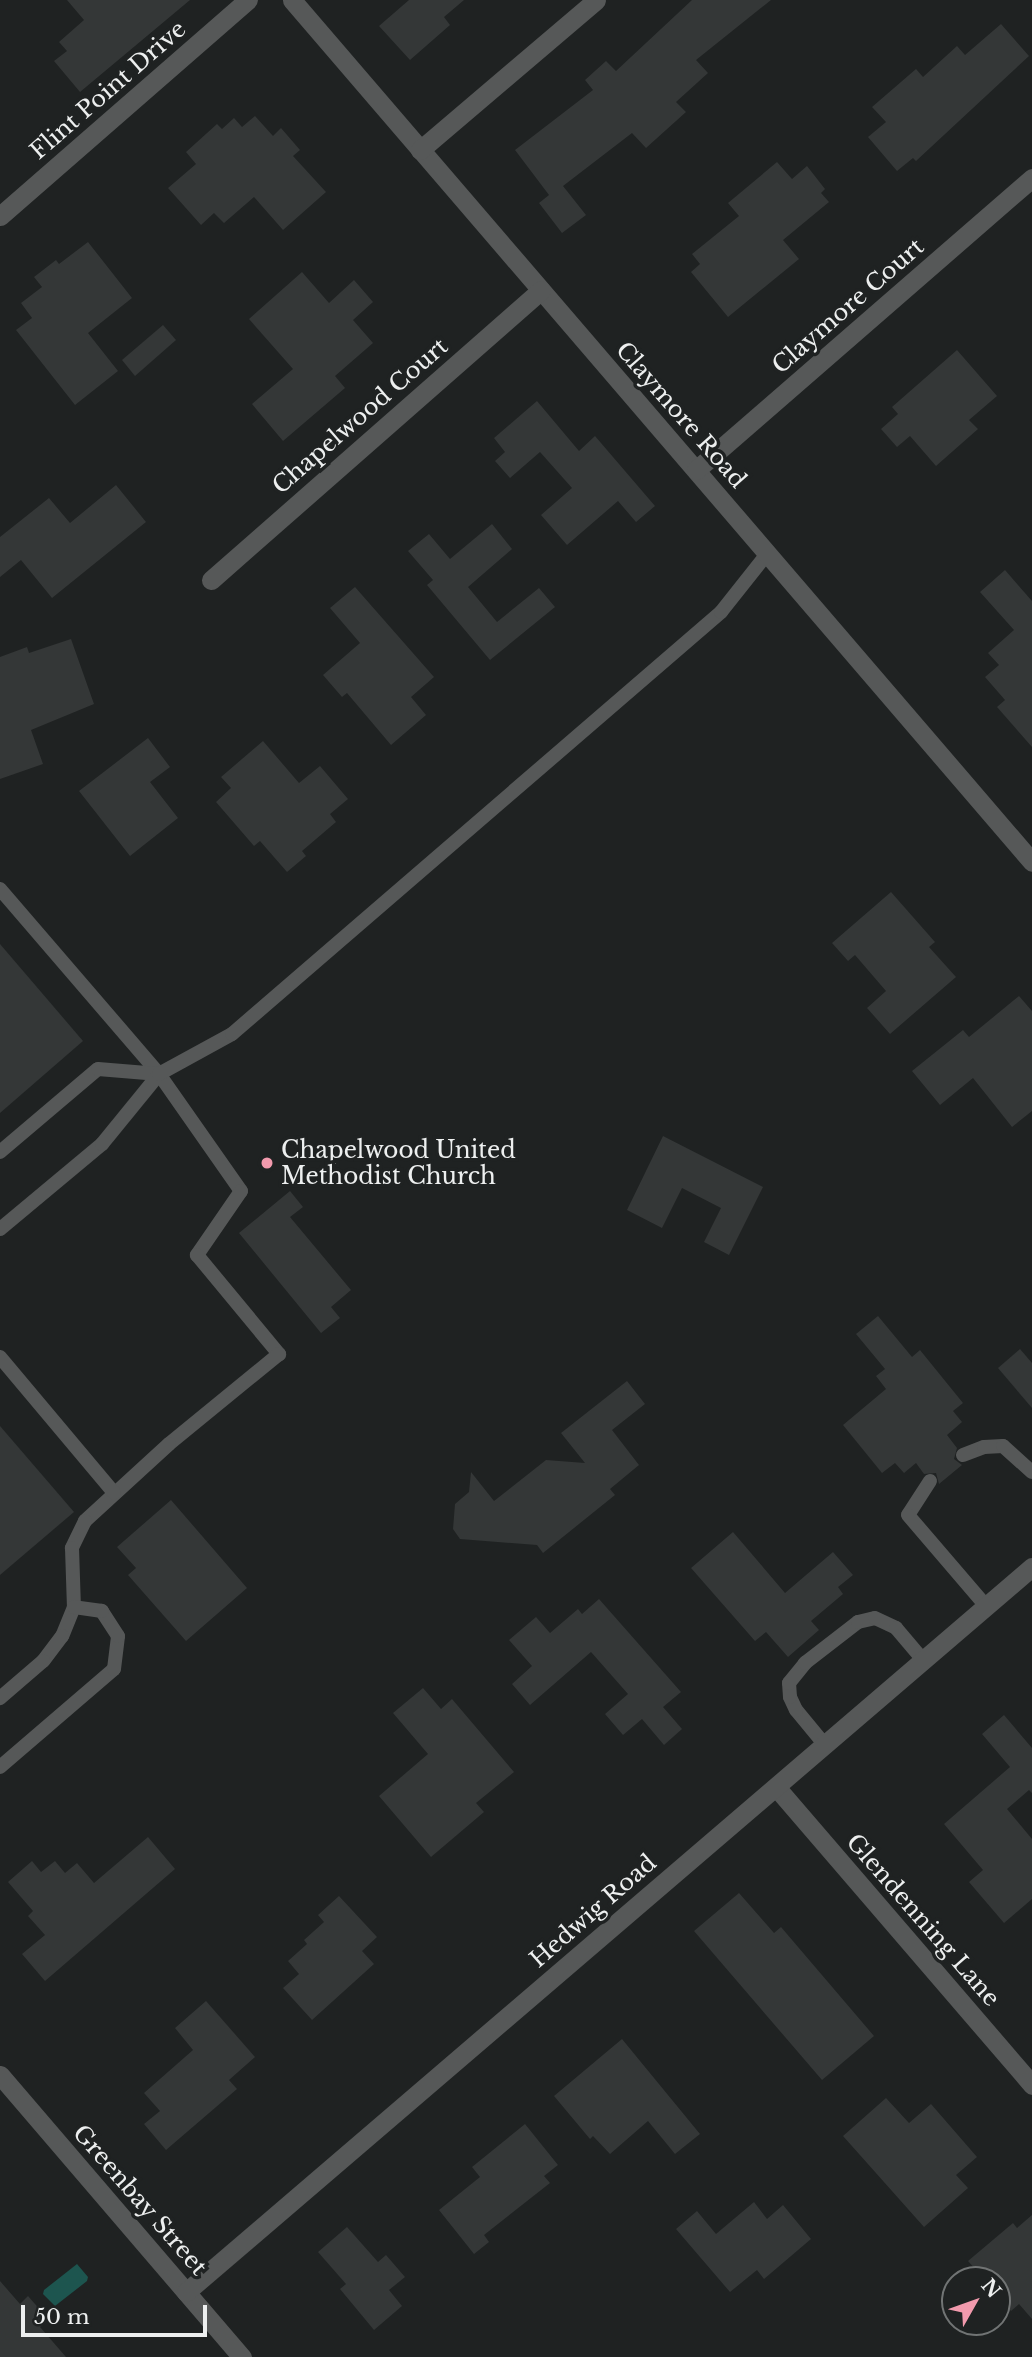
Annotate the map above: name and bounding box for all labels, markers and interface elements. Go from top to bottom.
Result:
street label: Flint Point Drive [25,15,191,165]
street label: Claymore Court [767,233,929,379]
street label: Chapelwood Court [267,332,453,500]
street label: Claymore Road [610,336,752,494]
place label: Chapelwood United Methodist Church [281,1136,516,1190]
marker: Chapelwood United Methodist Church [259,1155,275,1171]
street label: Glendenning Lane [841,1828,1005,2012]
street label: Hedwig Road [524,1849,662,1973]
street label: Greenbay Street [67,2119,213,2281]
north arrow [941,2266,1011,2336]
text: N [976,2274,1005,2303]
scale bar [24,2290,210,2334]
text: 50 m [34,2304,89,2330]

